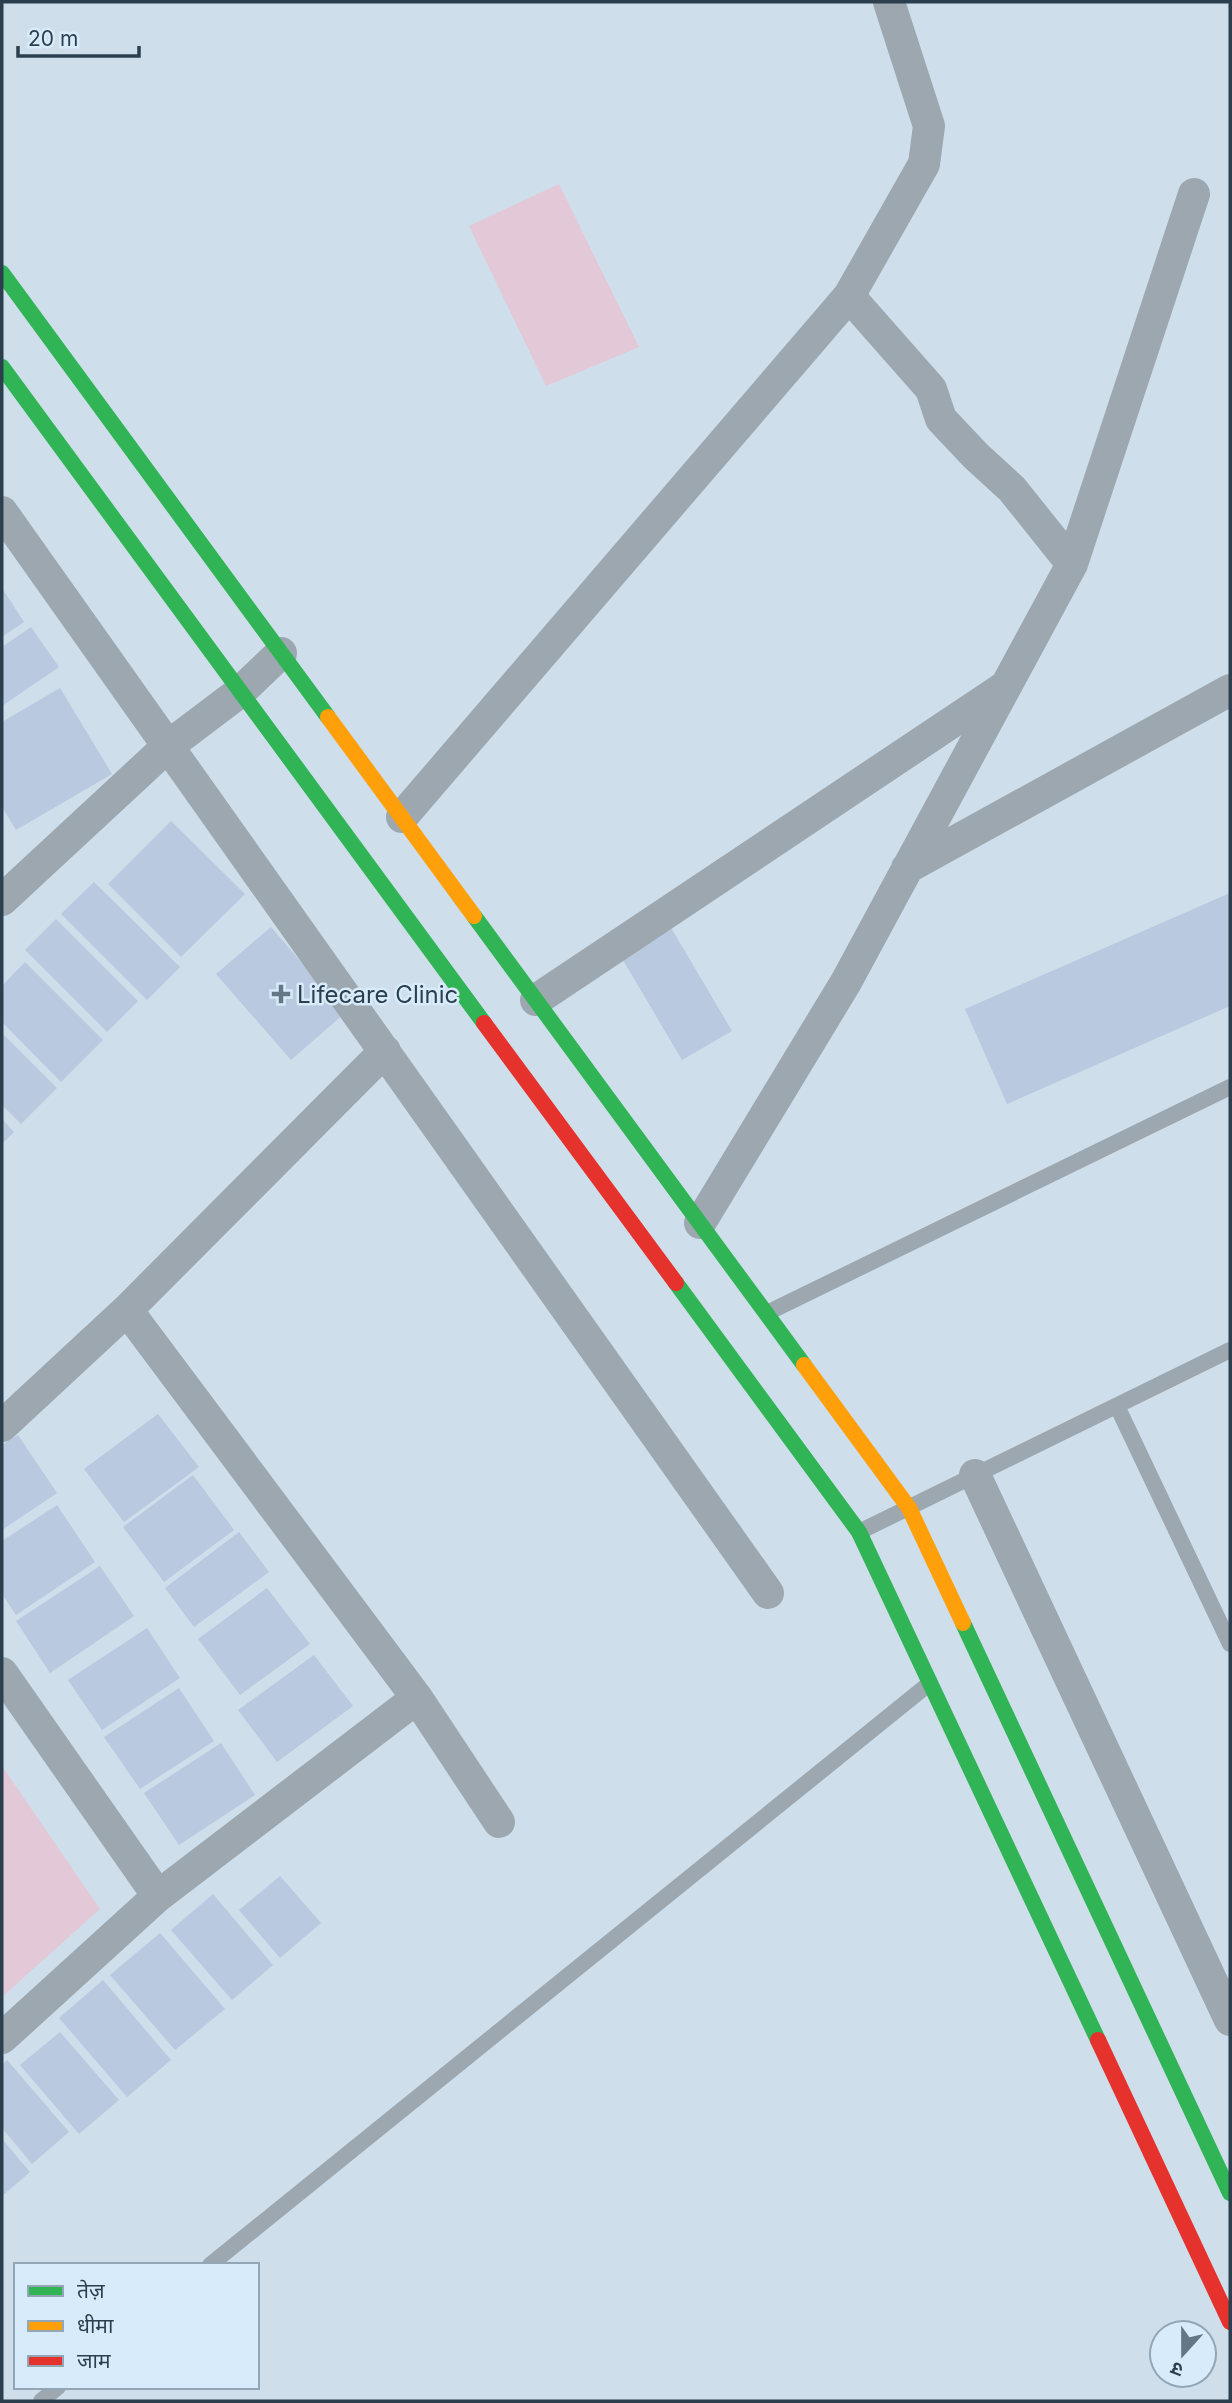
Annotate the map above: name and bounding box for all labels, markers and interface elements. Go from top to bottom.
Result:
scale bar [18,14,138,58]
text: 20 m [28,26,78,51]
place label: Lifecare Clinic [297,980,458,1009]
marker: Lifecare Clinic [271,984,291,1004]
legend [14,2263,259,2389]
text: तेज़ [77,2278,105,2303]
text: धीमा [77,2313,114,2338]
north arrow [1148,2319,1218,2389]
text: जाम [77,2348,111,2373]
text: उ [1167,2356,1186,2382]

